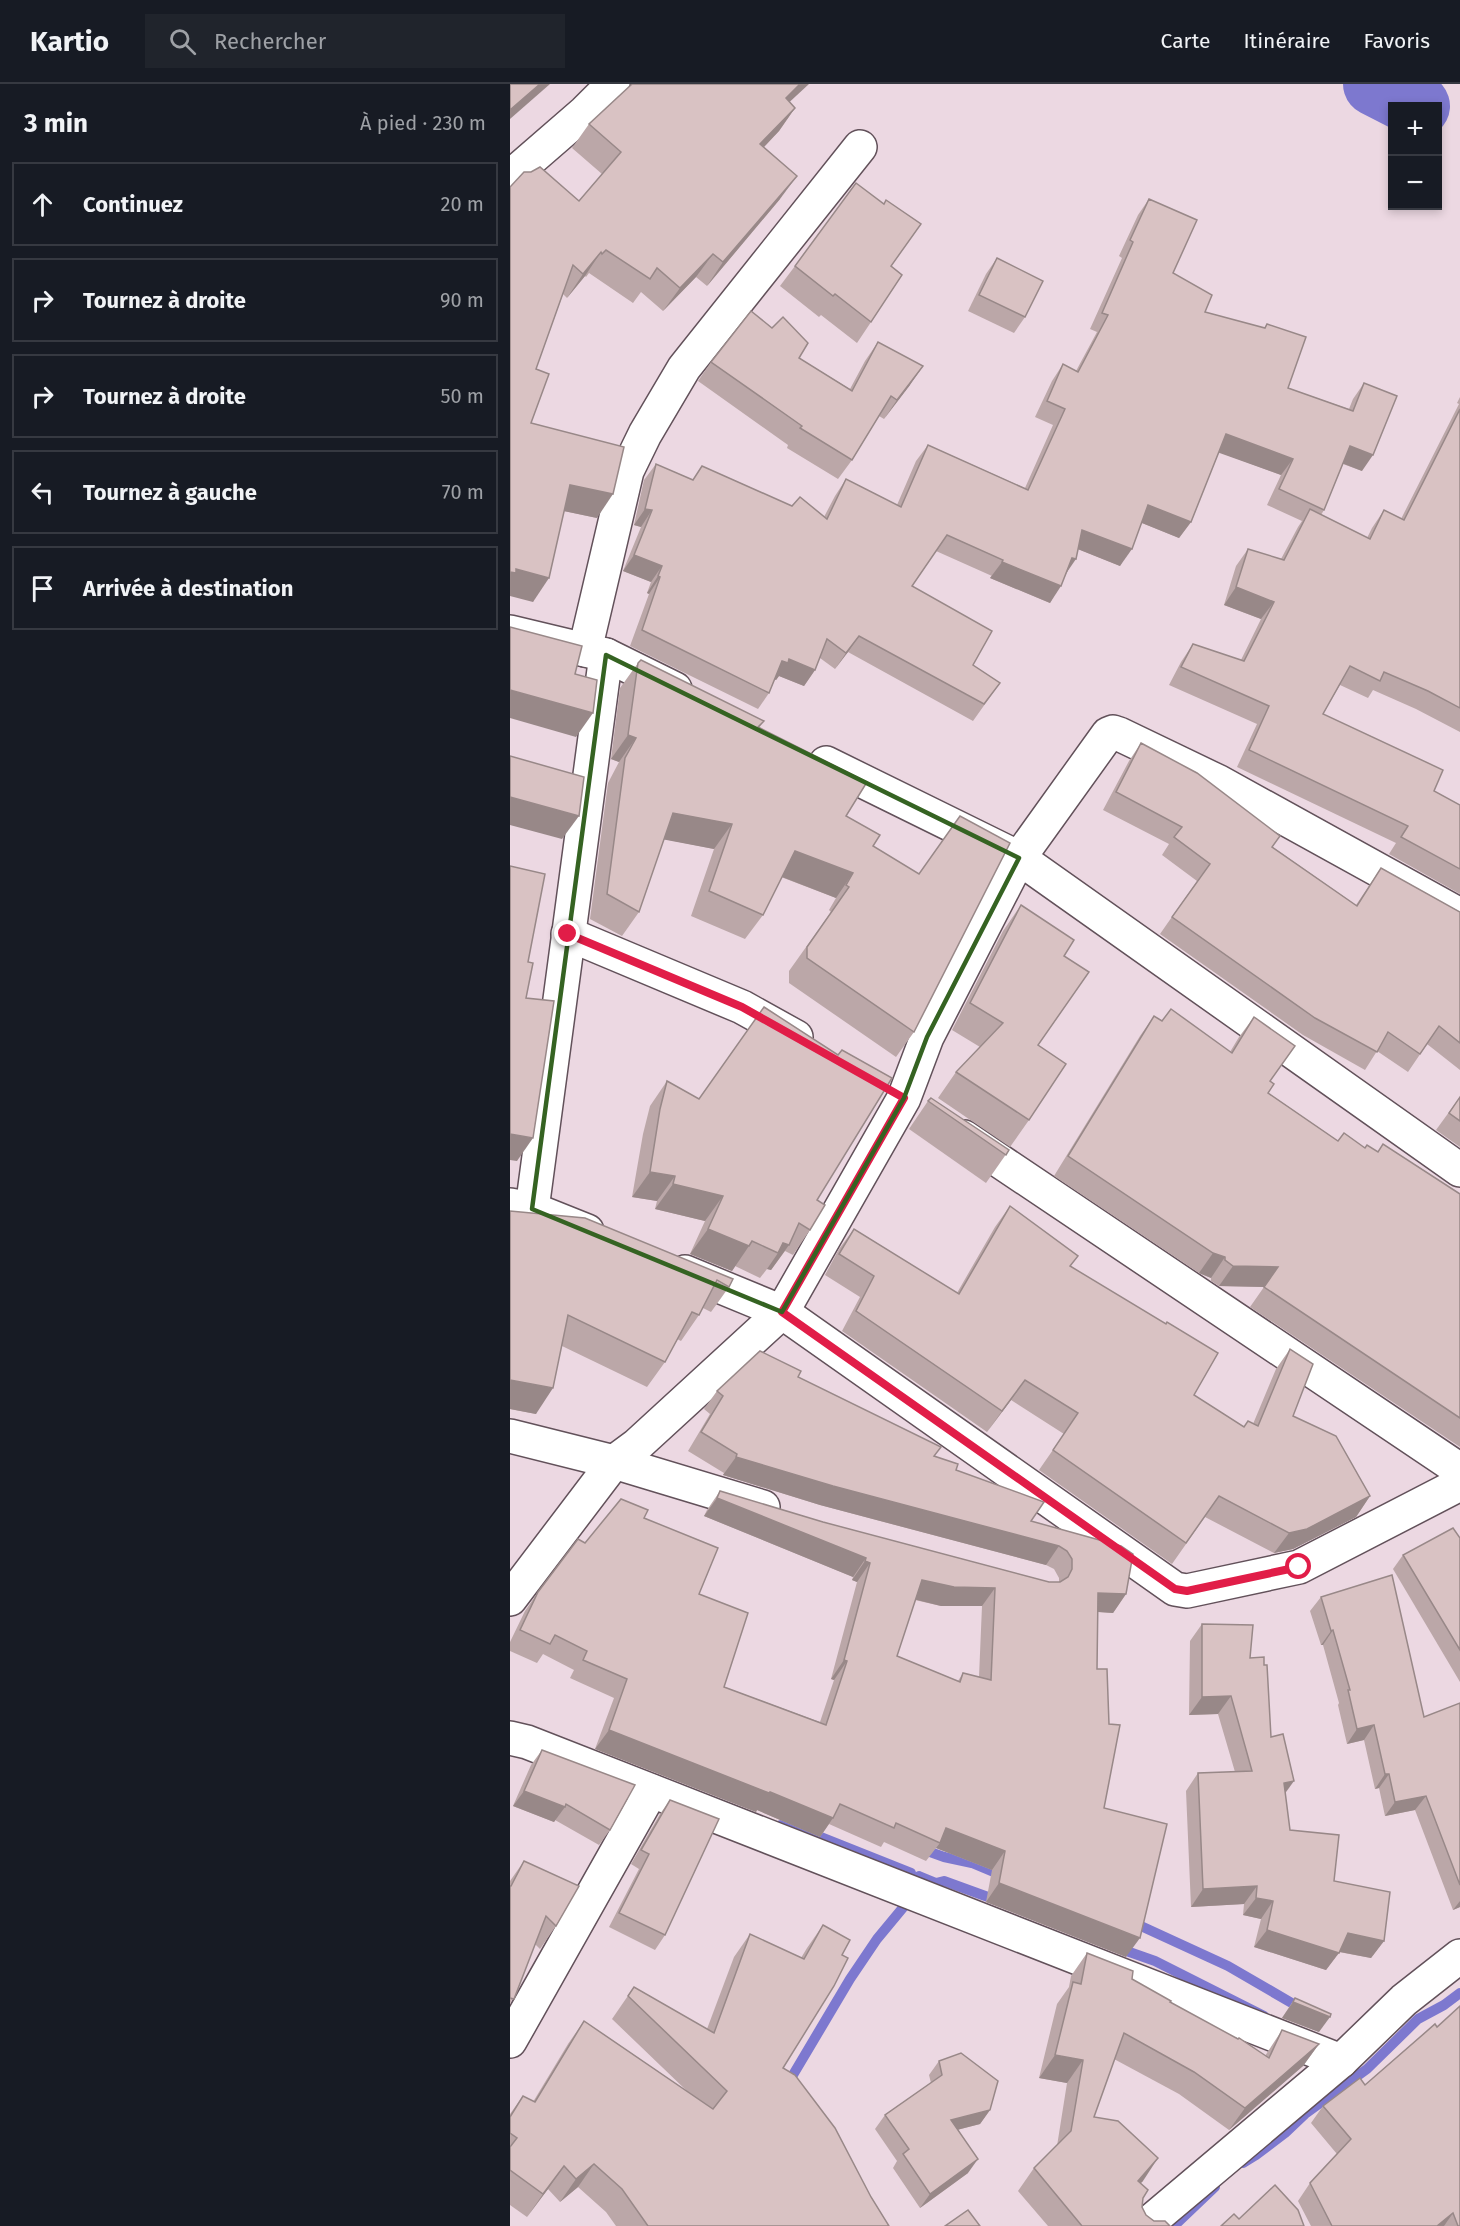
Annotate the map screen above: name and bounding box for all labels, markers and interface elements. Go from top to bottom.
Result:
search box [145,14,565,68]
text: Kartio [30,25,109,58]
icon: search [166,25,199,58]
text: Rechercher [214,28,326,55]
text: Carte [1161,28,1210,54]
text: Itinéraire [1243,28,1330,54]
text: Favoris [1363,28,1430,54]
map controls [1388,102,1442,210]
button: + [1388,102,1442,156]
text: 3 min [24,108,88,139]
text: À pied · 230 m [360,111,486,135]
button: − [1388,156,1442,210]
icon: ahead [26,188,59,221]
text: Continuez [83,191,183,218]
text: 20 m [441,192,484,216]
icon: right [26,284,59,317]
text: Tournez à droite [83,287,246,314]
text: 90 m [440,288,484,312]
icon: right [26,380,59,413]
text: Tournez à droite [83,383,246,410]
text: 50 m [440,384,484,408]
icon: left [26,476,59,509]
text: Tournez à gauche [83,479,257,506]
text: 70 m [442,480,484,504]
icon: arrive [26,572,59,605]
text: Arrivée à destination [83,575,293,602]
route end [554,920,580,946]
route start [1285,1553,1311,1579]

